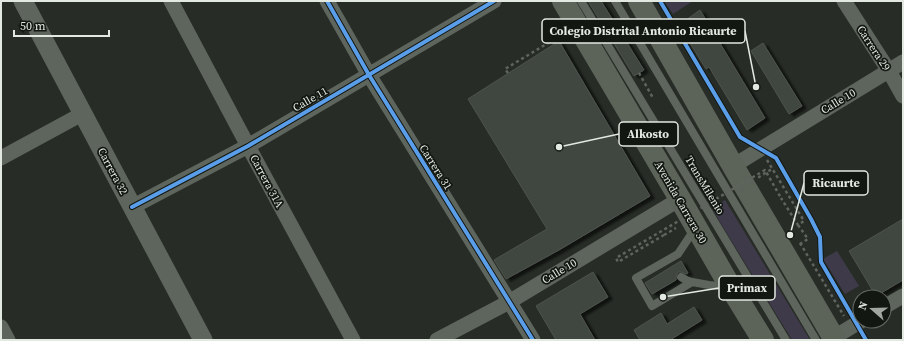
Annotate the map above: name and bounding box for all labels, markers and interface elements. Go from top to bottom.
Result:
scale bar [14,12,109,38]
text: 50 m [20,18,46,34]
callout: Colegio Distrital Antonio Ricaurte [542,19,745,43]
text: Colegio Distrital Antonio Ricaurte [549,23,737,39]
street label: Carrera 29 [853,23,894,74]
street label: Calle 11 [290,83,331,115]
street label: Calle 10 [818,85,859,118]
callout: Alkosto [619,122,678,146]
text: Alkosto [627,126,669,142]
street label: Carrera 31 [416,142,455,193]
street label: Carrera 32 [94,145,131,198]
street label: Carrera 31A [246,152,287,211]
street label: TransMilenio [681,153,728,217]
street label: Avenida Carrera 30 [651,158,711,247]
callout: Ricaurte [804,171,868,195]
text: Ricaurte [812,175,860,191]
street label: Calle 10 [539,255,580,288]
callout: Primax [719,276,775,300]
text: Primax [727,280,768,296]
north arrow [852,289,892,329]
text: N [855,299,871,312]

